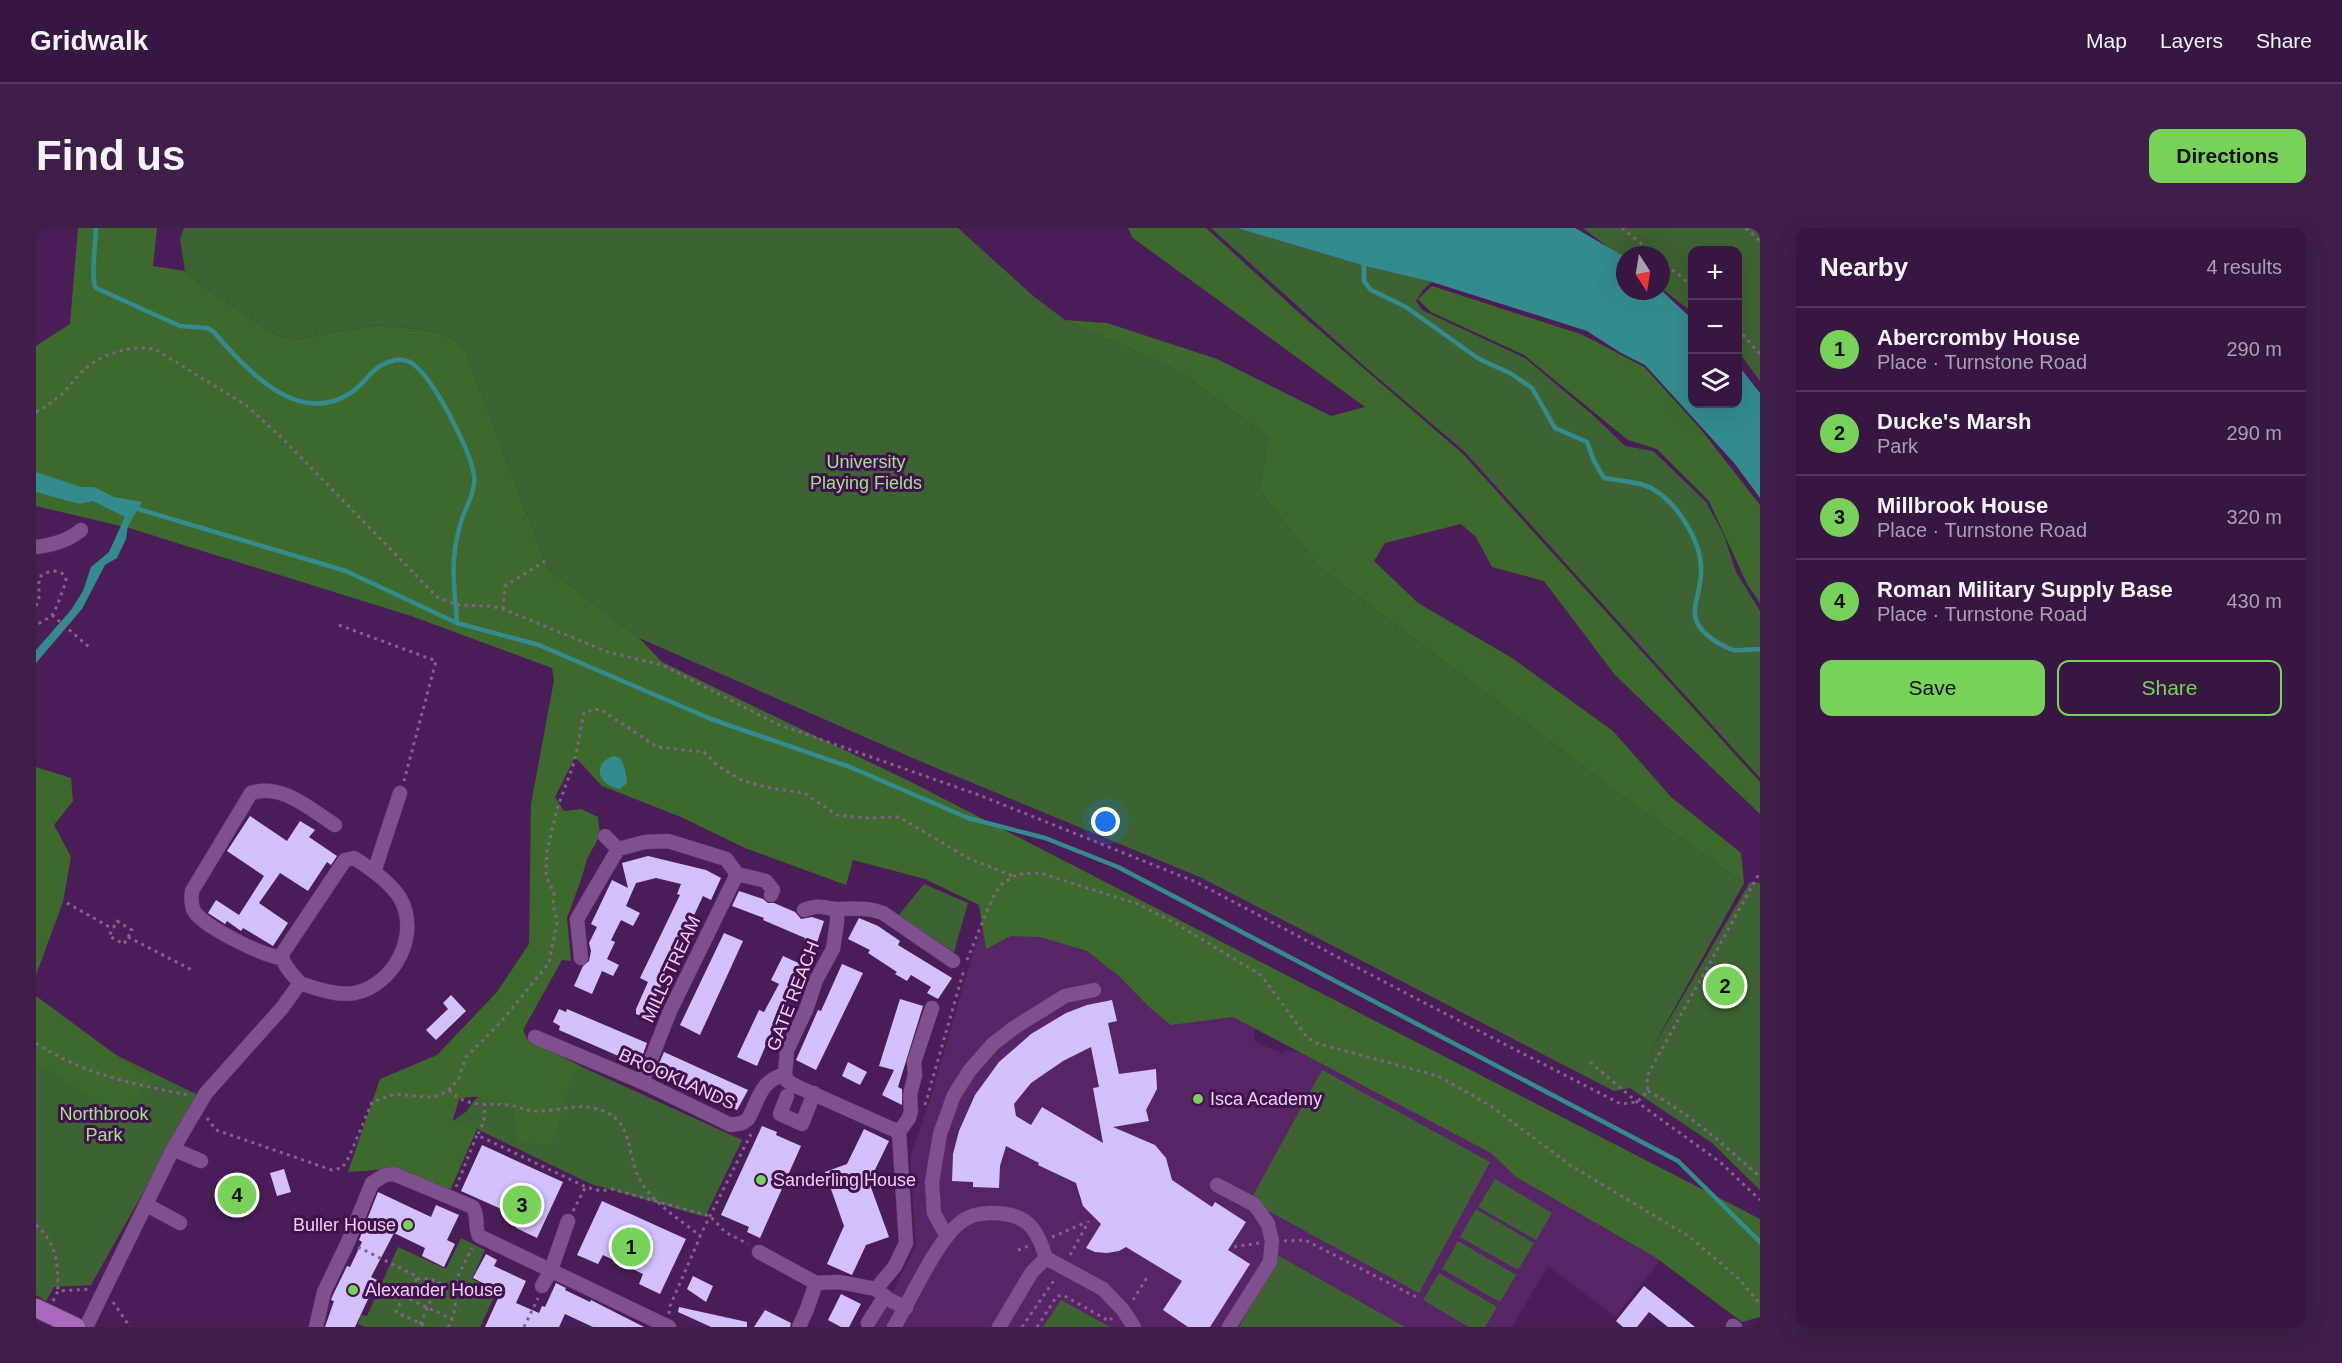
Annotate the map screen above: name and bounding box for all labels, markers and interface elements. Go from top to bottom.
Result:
text: Gridwalk [30,25,148,56]
text: Map [2086,29,2127,52]
text: Layers [2160,29,2223,52]
text: Share [2256,29,2312,52]
button: Directions [2149,129,2306,183]
text: Find us [36,132,185,179]
north arrow [1616,246,1670,300]
map controls [1688,246,1742,408]
button: + [1688,246,1742,300]
text: Nearby [1820,252,1908,282]
text: 4 results [2206,256,2282,278]
button: − [1688,300,1742,354]
text: Abercromby House [1877,325,2080,350]
text: 1 [1834,338,1845,360]
text: 290 m [2226,338,2282,360]
text: Place · Turnstone Road [1877,351,2087,373]
button: layers [1688,354,1742,408]
text: Ducke's Marsh [1877,409,2031,434]
text: 2 [1834,422,1845,444]
text: 290 m [2226,422,2282,444]
text: Park [1877,435,1918,457]
park label: University Playing Fields [810,452,922,493]
text: Millbrook House [1877,493,2048,518]
text: 3 [1834,506,1845,528]
text: 320 m [2226,506,2282,528]
text: Place · Turnstone Road [1877,519,2087,541]
text: Roman Military Supply Base [1877,577,2173,602]
text: 4 [1834,590,1845,612]
text: 430 m [2226,590,2282,612]
text: Place · Turnstone Road [1877,603,2087,625]
button: Save [1820,660,2045,716]
button: Share [2057,660,2282,716]
your location [1091,807,1120,836]
street label: MILLSTREAM [638,913,704,1025]
street label: GATE REACH [763,938,823,1054]
pin: 2 [1706,964,1744,1008]
street label: BROOKLANDS [616,1044,738,1114]
place label: Isca Academy [1210,1089,1322,1109]
marker: Isca Academy [1191,1092,1205,1106]
park label: Northbrook Park [59,1104,150,1145]
place label: Sanderling House [773,1170,916,1190]
pin: 4 [218,1172,256,1218]
marker: Sanderling House [754,1173,768,1187]
pin: 3 [502,1182,542,1228]
place label: Buller House [293,1215,396,1235]
marker: Buller House [401,1218,415,1232]
pin: 1 [612,1224,650,1270]
place label: Alexander House [365,1280,503,1300]
marker: Alexander House [346,1283,360,1297]

